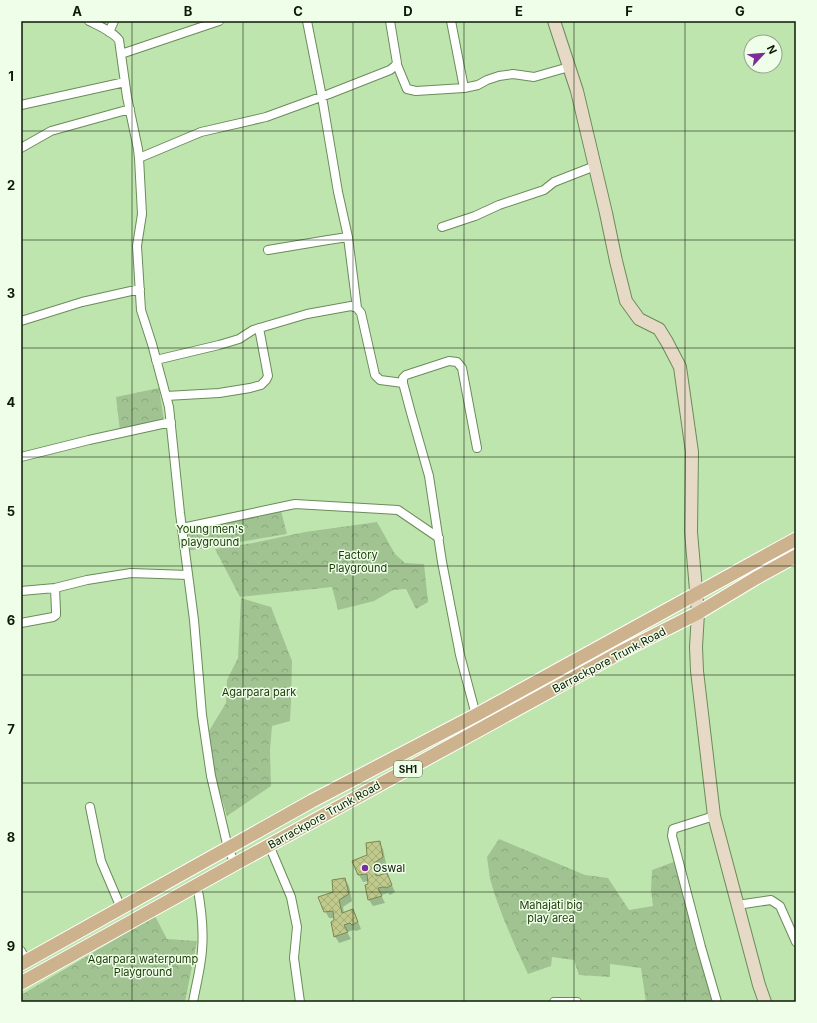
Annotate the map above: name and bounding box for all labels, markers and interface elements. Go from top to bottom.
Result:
text: A [72,3,82,19]
text: B [184,3,193,19]
text: C [293,3,303,19]
text: D [403,3,413,19]
text: E [515,3,523,19]
text: F [625,3,633,19]
text: G [735,3,745,19]
north arrow [743,34,783,74]
text: N [764,43,780,56]
text: 1 [8,68,14,84]
text: 2 [7,177,15,193]
text: 3 [7,285,15,301]
text: 4 [7,394,16,410]
text: 5 [7,503,15,519]
park label: Young men's playground [176,522,244,549]
park label: Factory Playground [329,548,387,575]
text: 6 [7,612,15,628]
street label: Barrackpore Trunk Road [550,624,668,696]
park label: Agarpara park [222,685,296,699]
text: 7 [7,721,15,737]
road number: SH1 [394,761,422,777]
street label: Barrackpore Trunk Road [265,778,383,852]
text: 8 [7,829,15,845]
place label: Oswal [373,861,405,875]
marker: Oswal [360,863,370,873]
park label: Mahajati big play area [519,898,583,925]
text: 9 [7,938,15,954]
park label: Agarpara waterpump Playground [88,952,198,979]

